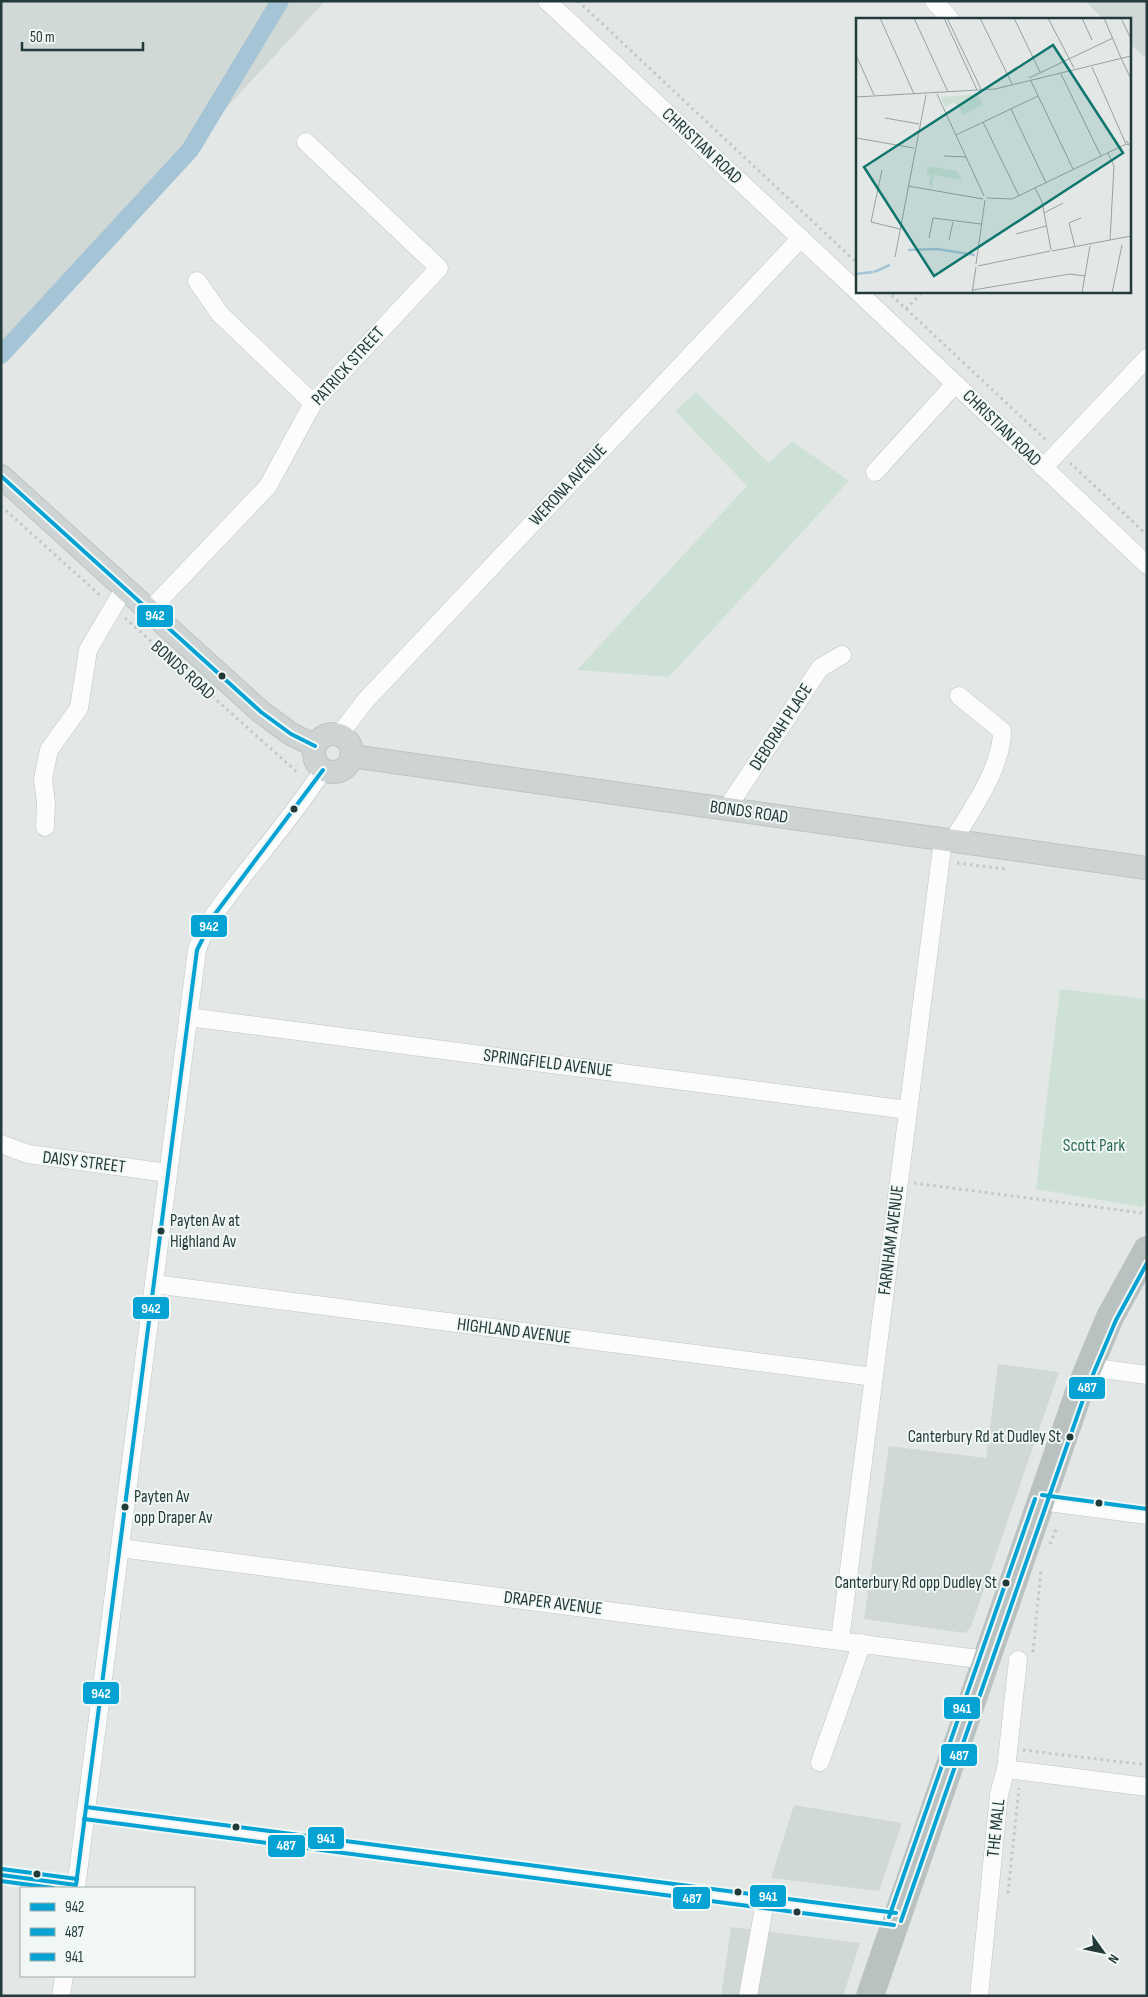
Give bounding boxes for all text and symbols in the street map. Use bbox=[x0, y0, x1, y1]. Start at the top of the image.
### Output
inset map bbox=[856, 18, 1130, 292]
scale bar bbox=[22, 20, 144, 52]
text: 50 m bbox=[30, 28, 55, 47]
street label: CHRISTIAN ROAD bbox=[658, 104, 746, 188]
street label: PATRICK STREET bbox=[307, 322, 389, 410]
street label: CHRISTIAN ROAD bbox=[958, 385, 1046, 471]
street label: WERONA AVENUE bbox=[525, 440, 611, 530]
line badge: 942 bbox=[136, 604, 174, 628]
text: 942 bbox=[145, 607, 165, 624]
street label: BONDS ROAD bbox=[147, 636, 219, 704]
unlabelled marker bbox=[217, 671, 227, 681]
street label: DEBORAH PLACE bbox=[745, 680, 817, 774]
street label: BONDS ROAD bbox=[708, 796, 790, 828]
unlabelled marker bbox=[289, 804, 299, 814]
line badge: 942 bbox=[190, 914, 228, 938]
text: 942 bbox=[199, 918, 219, 935]
street label: SPRINGFIELD AVENUE bbox=[482, 1045, 614, 1081]
park label: Scott Park bbox=[1063, 1135, 1125, 1156]
street label: DAISY STREET bbox=[41, 1147, 127, 1177]
street label: FARNHAM AVENUE bbox=[874, 1184, 908, 1296]
place label: Payten Av at Highland Av bbox=[170, 1211, 240, 1252]
marker: Payten Av at Highland Av bbox=[156, 1226, 166, 1236]
line badge: 942 bbox=[132, 1296, 170, 1320]
text: 942 bbox=[141, 1300, 161, 1317]
street label: HIGHLAND AVENUE bbox=[456, 1314, 572, 1348]
line badge: 487 bbox=[1068, 1376, 1106, 1400]
text: 487 bbox=[1077, 1379, 1097, 1396]
place label: Canterbury Rd at Dudley St bbox=[908, 1427, 1061, 1447]
marker: Canterbury Rd at Dudley St bbox=[1065, 1432, 1075, 1442]
place label: Payten Av opp Draper Av bbox=[134, 1487, 213, 1528]
unlabelled marker bbox=[1094, 1498, 1104, 1508]
marker: Payten Av opp Draper Av bbox=[120, 1502, 130, 1512]
place label: Canterbury Rd opp Dudley St bbox=[834, 1573, 997, 1593]
marker: Canterbury Rd opp Dudley St bbox=[1001, 1578, 1011, 1588]
street label: DRAPER AVENUE bbox=[503, 1587, 603, 1619]
line badge: 942 bbox=[82, 1681, 120, 1705]
text: 942 bbox=[91, 1685, 111, 1702]
line badge: 941 bbox=[943, 1696, 981, 1720]
text: 941 bbox=[953, 1700, 972, 1717]
line badge: 487 bbox=[940, 1743, 978, 1767]
text: 487 bbox=[949, 1747, 969, 1764]
street label: THE MALL bbox=[983, 1798, 1010, 1858]
unlabelled marker bbox=[231, 1822, 241, 1832]
line badge: 941 bbox=[307, 1826, 345, 1850]
text: 941 bbox=[317, 1830, 336, 1847]
line badge: 487 bbox=[267, 1834, 306, 1858]
text: 487 bbox=[276, 1837, 296, 1854]
unlabelled marker bbox=[32, 1869, 42, 1879]
line badge: 941 bbox=[749, 1884, 787, 1908]
line badge: 487 bbox=[672, 1886, 711, 1910]
legend bbox=[20, 1887, 195, 1977]
unlabelled marker bbox=[733, 1887, 743, 1897]
text: 941 bbox=[759, 1888, 778, 1905]
text: 487 bbox=[682, 1890, 702, 1907]
text: 942 bbox=[65, 1898, 84, 1917]
unlabelled marker bbox=[792, 1907, 802, 1917]
text: 487 bbox=[65, 1923, 84, 1942]
north arrow bbox=[1078, 1927, 1128, 1977]
text: 941 bbox=[65, 1948, 84, 1967]
text: N bbox=[1104, 1951, 1123, 1967]

